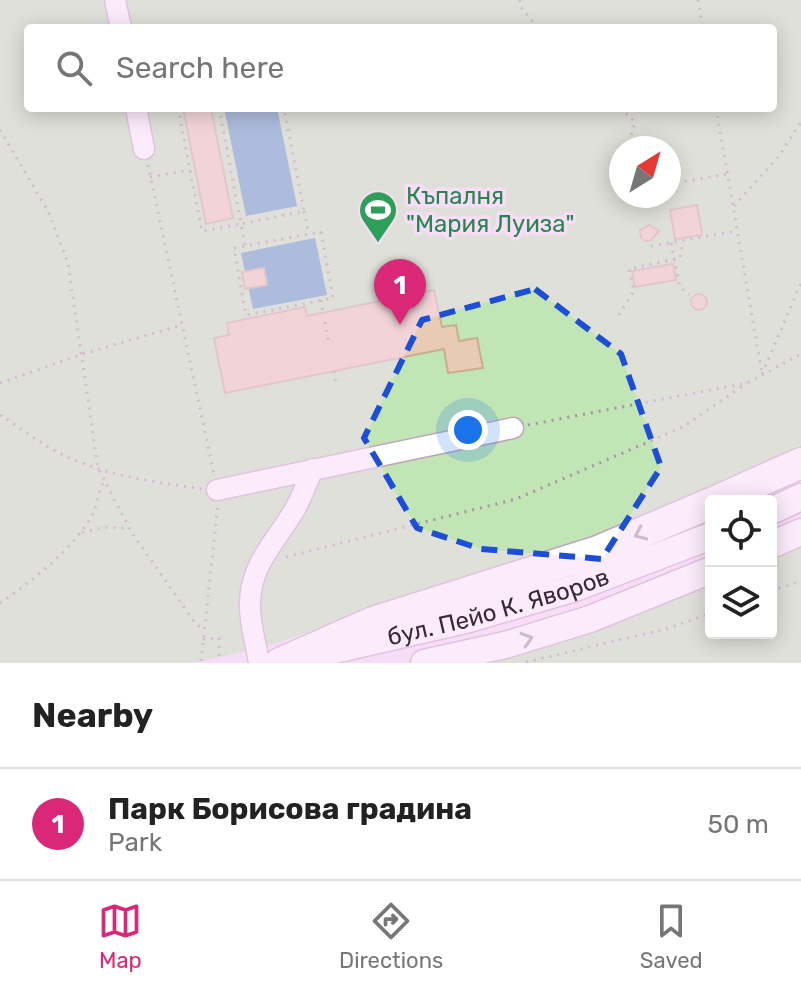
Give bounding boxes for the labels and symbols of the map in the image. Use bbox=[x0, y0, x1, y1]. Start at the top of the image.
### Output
north arrow bbox=[609, 136, 681, 208]
place label: Къпалня "Мария Луиза" bbox=[406, 182, 574, 238]
sports icon: Къпалня "Мария Луиза" bbox=[357, 189, 399, 244]
pin: 1 bbox=[374, 259, 426, 325]
your location bbox=[448, 410, 488, 450]
one-way arrow bbox=[633, 525, 648, 541]
street label: бул. Пейо К. Яворов bbox=[385, 562, 613, 651]
one-way arrow bbox=[519, 632, 533, 648]

